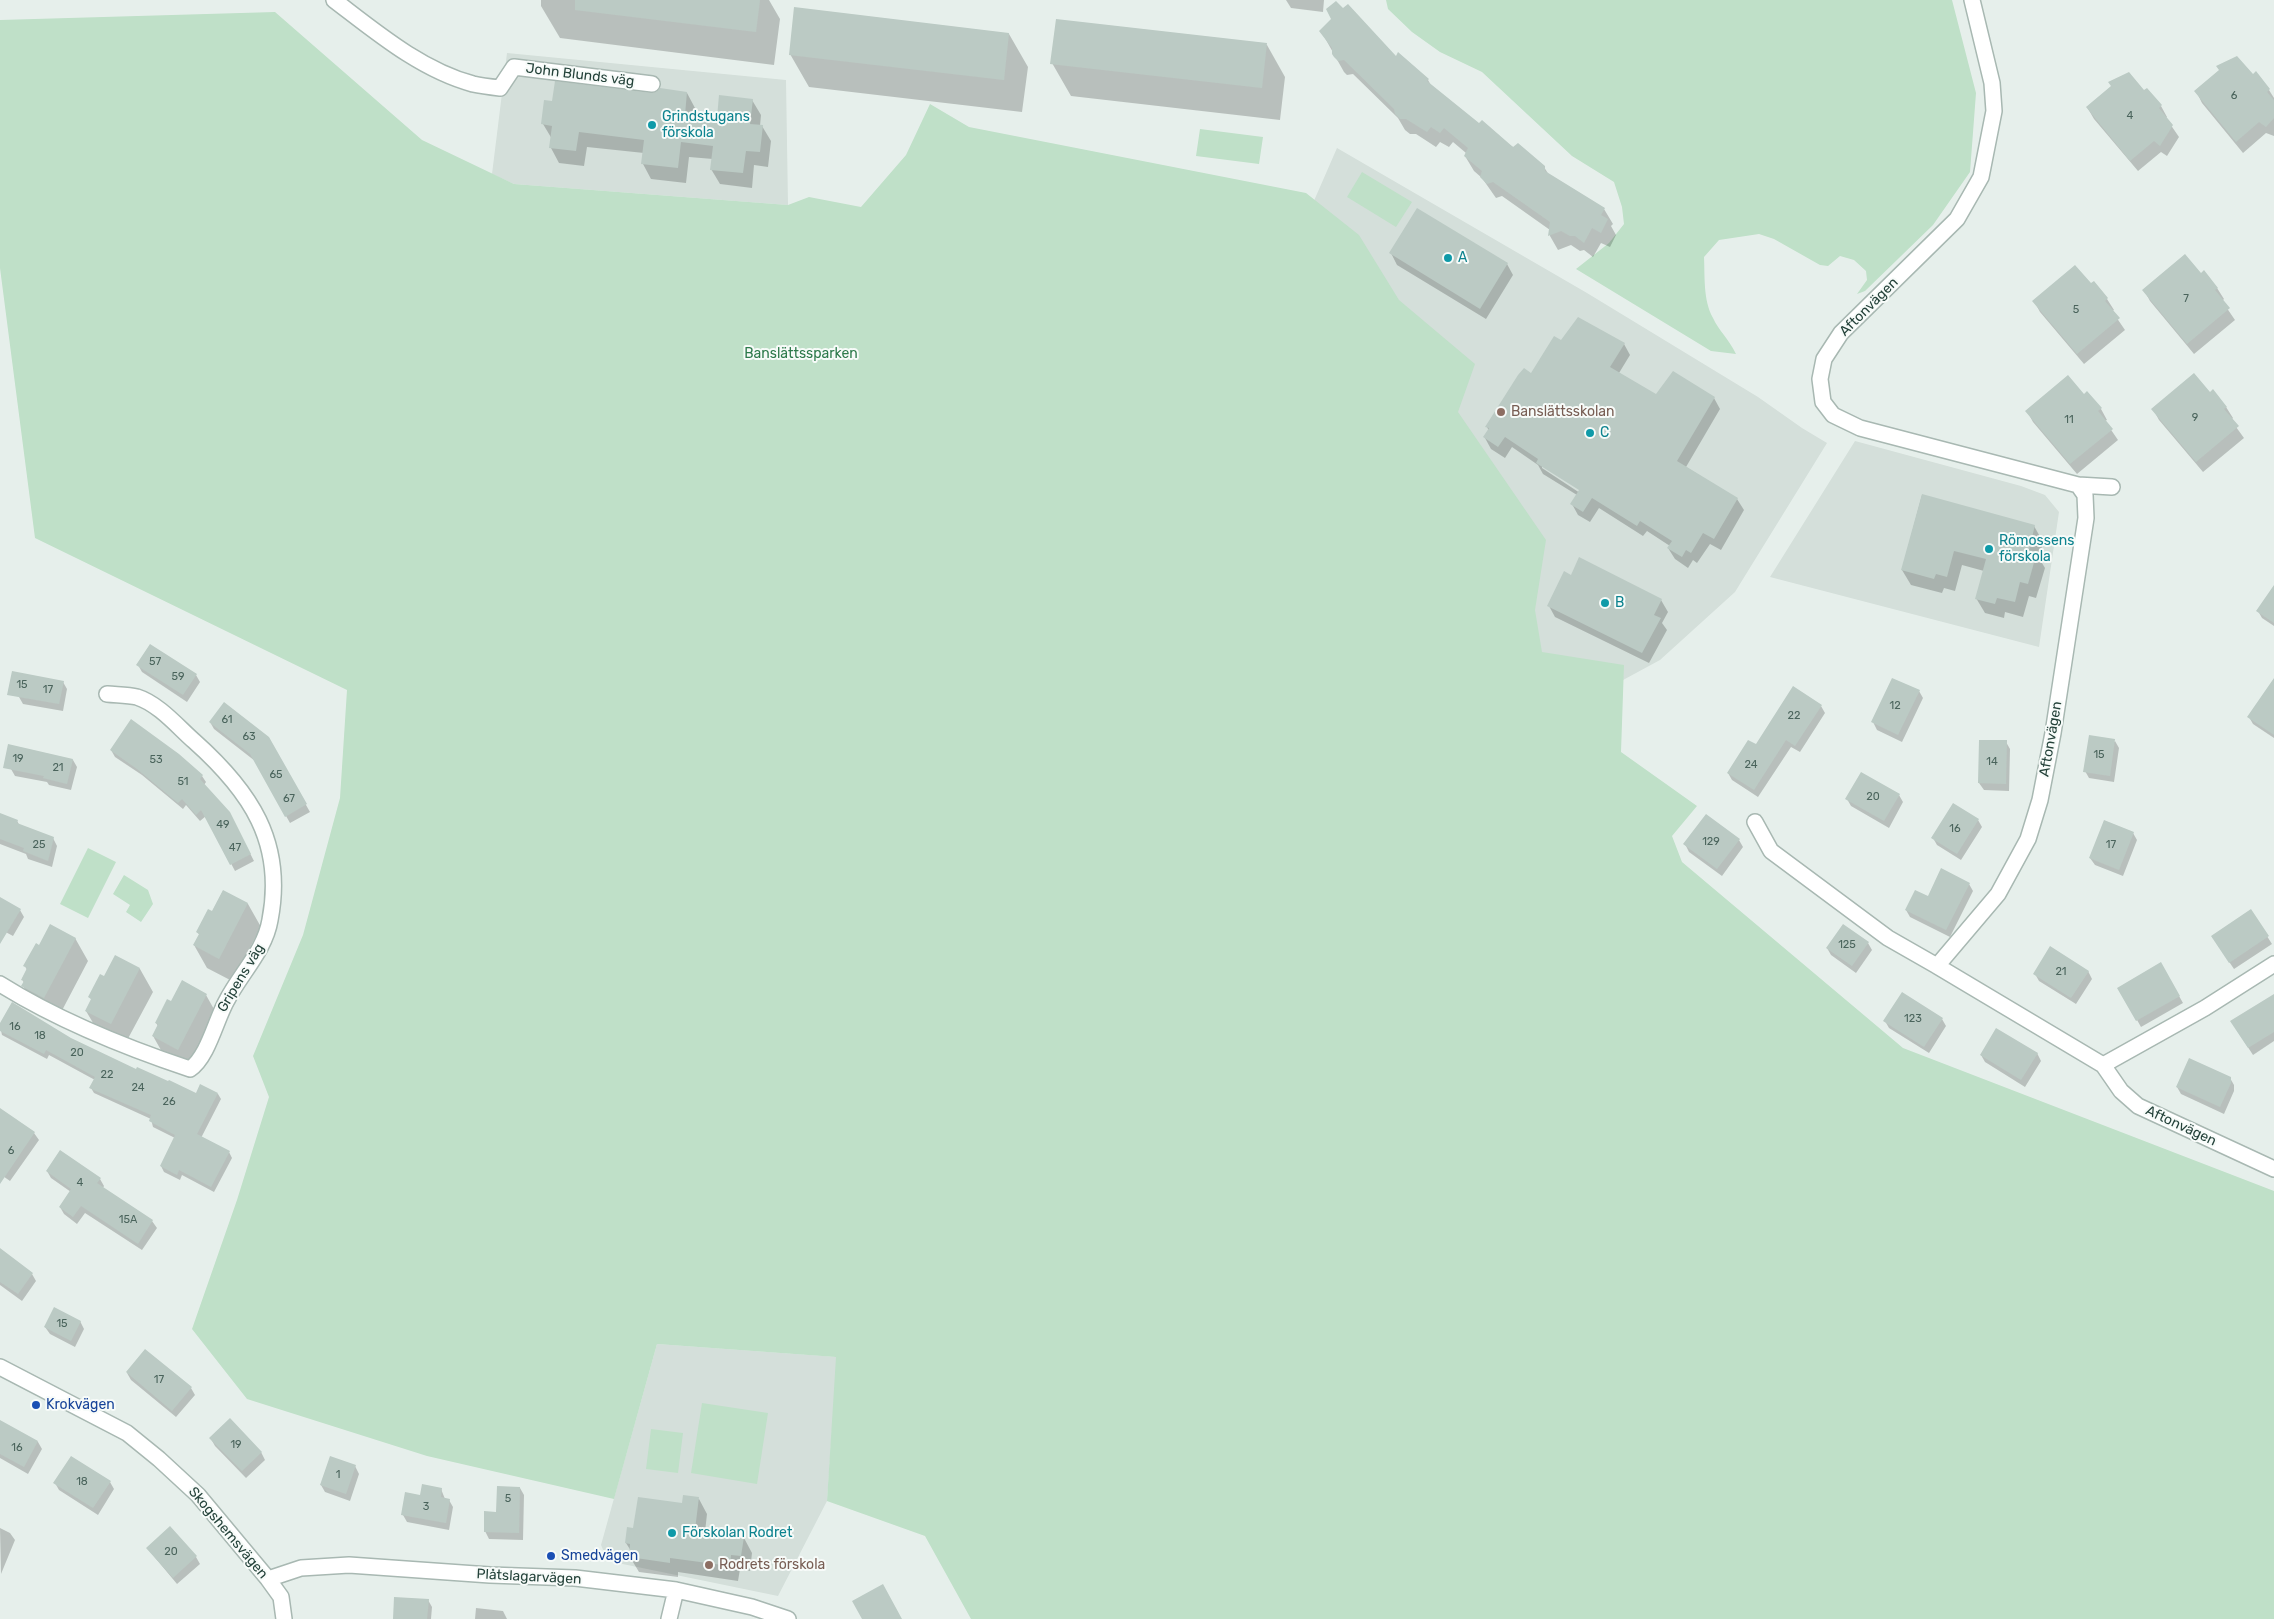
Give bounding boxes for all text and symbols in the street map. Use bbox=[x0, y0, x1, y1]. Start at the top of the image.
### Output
street label: John Blunds väg bbox=[525, 60, 635, 90]
house number: 6 bbox=[2231, 89, 2237, 103]
place label: Grindstugans förskola bbox=[662, 109, 750, 142]
house number: 4 bbox=[2127, 109, 2133, 123]
marker: Grindstugans förskola bbox=[646, 119, 658, 131]
place label: A bbox=[1458, 250, 1467, 266]
marker: A bbox=[1442, 252, 1454, 264]
street label: Aftonvägen bbox=[1836, 274, 1902, 340]
house number: 7 bbox=[2183, 292, 2189, 306]
house number: 5 bbox=[2073, 303, 2079, 317]
park label: Banslättssparken bbox=[744, 346, 858, 362]
place label: Banslättsskolan bbox=[1511, 404, 1615, 420]
marker: Banslättsskolan bbox=[1495, 406, 1507, 418]
house number: 9 bbox=[2192, 411, 2198, 425]
house number: 11 bbox=[2064, 413, 2074, 427]
place label: C bbox=[1600, 425, 1609, 441]
marker: C bbox=[1584, 427, 1596, 439]
place label: Römossens förskola bbox=[1999, 533, 2074, 566]
marker: Römossens förskola bbox=[1983, 543, 1995, 555]
place label: B bbox=[1615, 595, 1624, 611]
marker: B bbox=[1599, 597, 1611, 609]
house number: 57 bbox=[149, 655, 161, 669]
house number: 59 bbox=[171, 670, 185, 684]
house number: 15 bbox=[16, 678, 28, 692]
house number: 17 bbox=[43, 683, 53, 697]
house number: 12 bbox=[1889, 699, 1901, 713]
street label: Aftonvägen bbox=[2036, 700, 2066, 778]
house number: 22 bbox=[1788, 709, 1800, 723]
house number: 61 bbox=[221, 713, 233, 727]
house number: 63 bbox=[242, 730, 256, 744]
house number: 15 bbox=[2093, 748, 2105, 762]
house number: 19 bbox=[12, 752, 24, 766]
house number: 53 bbox=[149, 753, 163, 767]
house number: 14 bbox=[1986, 755, 1998, 769]
house number: 24 bbox=[1744, 758, 1758, 772]
house number: 21 bbox=[52, 761, 64, 775]
house number: 65 bbox=[269, 768, 283, 782]
house number: 51 bbox=[177, 775, 189, 789]
house number: 20 bbox=[1866, 790, 1880, 804]
house number: 67 bbox=[283, 792, 295, 806]
house number: 49 bbox=[216, 818, 230, 832]
house number: 16 bbox=[1949, 822, 1961, 836]
house number: 129 bbox=[1702, 835, 1720, 849]
house number: 25 bbox=[33, 838, 45, 852]
house number: 17 bbox=[2106, 838, 2116, 852]
house number: 47 bbox=[229, 841, 241, 855]
house number: 125 bbox=[1838, 938, 1856, 952]
street label: Gripens väg bbox=[214, 941, 268, 1015]
house number: 21 bbox=[2055, 965, 2067, 979]
house number: 123 bbox=[1904, 1012, 1922, 1026]
house number: 16 bbox=[9, 1020, 21, 1034]
house number: 18 bbox=[34, 1029, 46, 1043]
house number: 20 bbox=[70, 1046, 84, 1060]
house number: 22 bbox=[101, 1068, 113, 1082]
house number: 24 bbox=[131, 1081, 145, 1095]
house number: 26 bbox=[162, 1095, 176, 1109]
street label: Aftonvägen bbox=[2143, 1102, 2219, 1150]
house number: 6 bbox=[8, 1144, 14, 1158]
house number: 4 bbox=[77, 1176, 83, 1190]
house number: 15A bbox=[119, 1213, 137, 1227]
house number: 15 bbox=[56, 1317, 68, 1331]
house number: 17 bbox=[154, 1373, 164, 1387]
place label: Krokvägen bbox=[46, 1397, 115, 1413]
marker: Krokvägen bbox=[30, 1399, 42, 1411]
house number: 19 bbox=[230, 1438, 242, 1452]
house number: 16 bbox=[11, 1441, 23, 1455]
house number: 1 bbox=[336, 1468, 340, 1482]
house number: 18 bbox=[76, 1475, 88, 1489]
street label: Skogshemsvägen bbox=[185, 1484, 271, 1582]
house number: 5 bbox=[505, 1492, 511, 1506]
house number: 3 bbox=[423, 1500, 429, 1514]
place label: Förskolan Rodret bbox=[682, 1525, 792, 1541]
marker: Förskolan Rodret bbox=[666, 1527, 678, 1539]
house number: 20 bbox=[164, 1545, 178, 1559]
place label: Smedvägen bbox=[561, 1548, 638, 1564]
marker: Smedvägen bbox=[545, 1550, 557, 1562]
place label: Rodrets förskola bbox=[719, 1557, 825, 1573]
marker: Rodrets förskola bbox=[703, 1559, 715, 1571]
street label: Plåtslagarvägen bbox=[476, 1566, 582, 1588]

